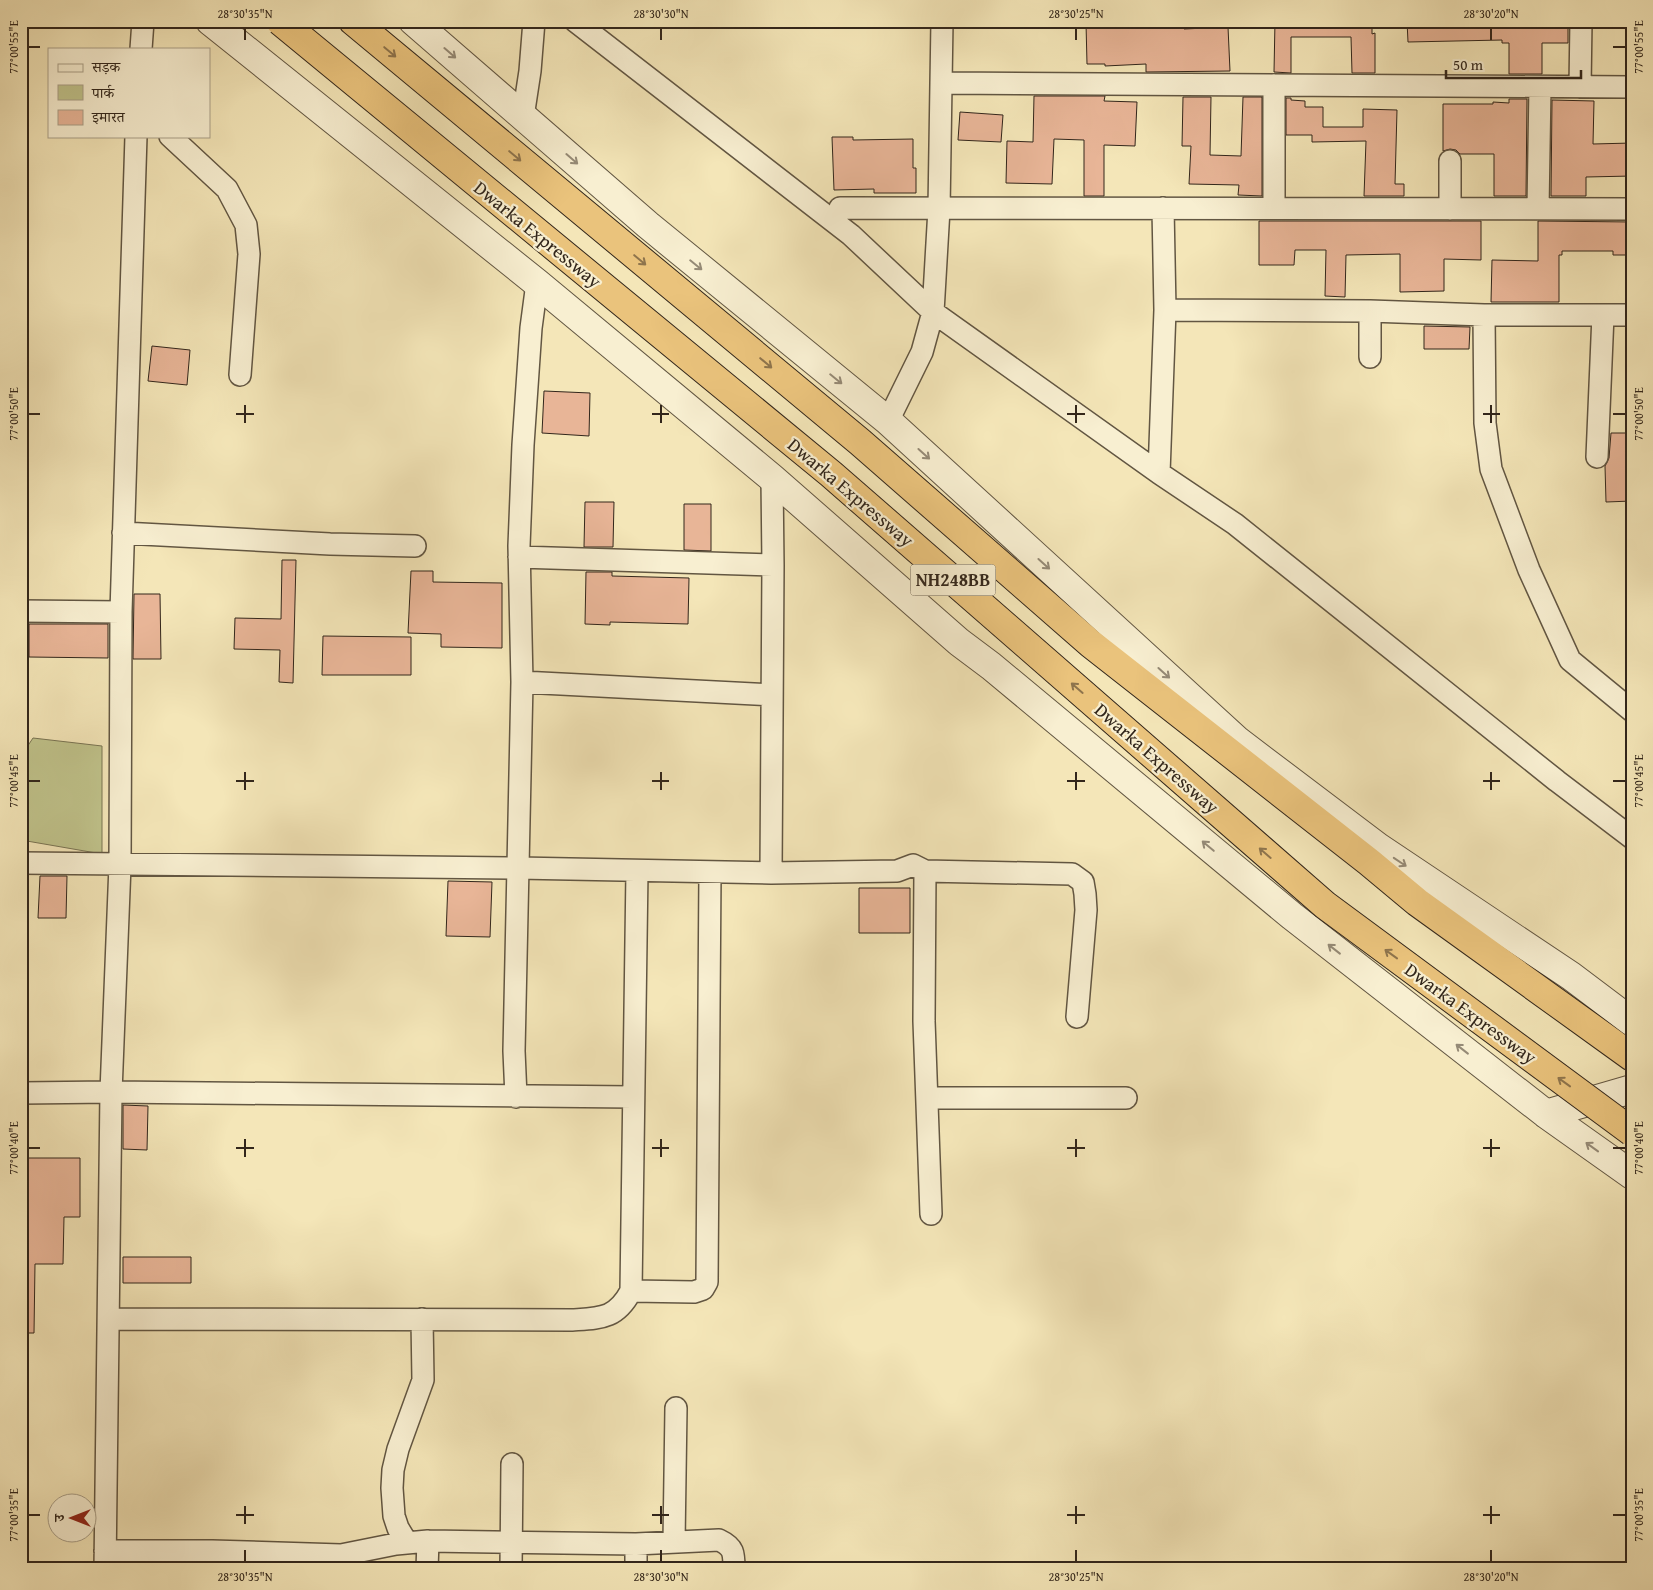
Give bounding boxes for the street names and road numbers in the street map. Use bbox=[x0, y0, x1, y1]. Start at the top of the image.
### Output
street label: Dwarka Expressway bbox=[468, 174, 608, 295]
street label: Dwarka Expressway bbox=[782, 431, 921, 554]
road number: NH248BB bbox=[910, 564, 996, 596]
street label: Dwarka Expressway bbox=[1089, 696, 1226, 820]
street label: Dwarka Expressway bbox=[1399, 956, 1543, 1071]

